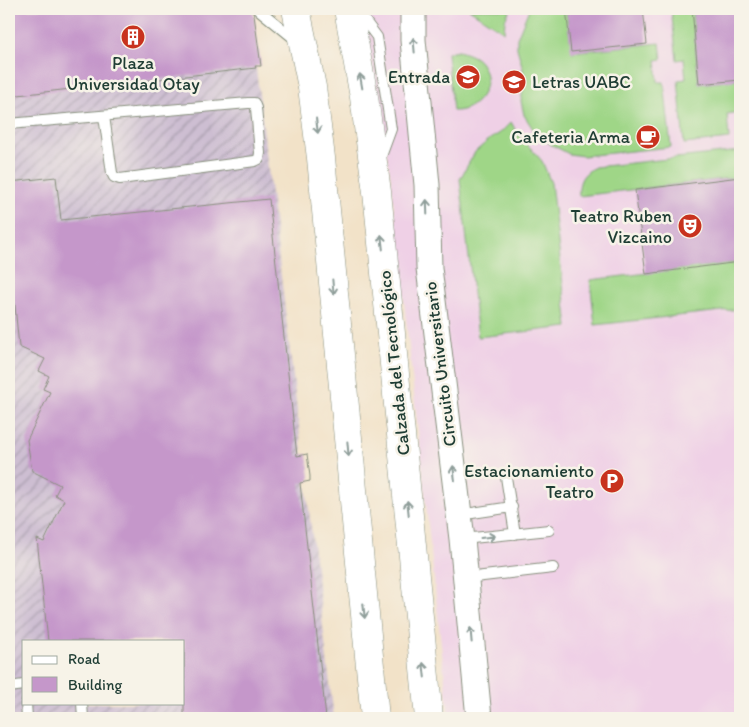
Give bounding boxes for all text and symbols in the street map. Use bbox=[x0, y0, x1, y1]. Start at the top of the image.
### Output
building icon: Plaza Universidad Otay bbox=[120, 24, 146, 50]
one-way arrow bbox=[409, 38, 419, 54]
place label: Plaza Universidad Otay bbox=[66, 52, 200, 95]
school or university icon: Entrada bbox=[455, 64, 481, 90]
place label: Entrada bbox=[388, 66, 450, 88]
school or university icon: Letras UABC bbox=[501, 69, 527, 95]
place label: Letras UABC bbox=[532, 71, 631, 93]
one-way arrow bbox=[355, 73, 365, 89]
one-way arrow bbox=[312, 117, 322, 133]
cafe icon: Cafeteria Arma bbox=[635, 124, 661, 150]
place label: Cafeteria Arma bbox=[511, 126, 631, 148]
one-way arrow bbox=[422, 200, 432, 216]
place label: Teatro Ruben Vizcaino bbox=[571, 205, 672, 248]
theatre icon: Teatro Ruben Vizcaino bbox=[677, 213, 703, 239]
one-way arrow bbox=[377, 234, 387, 250]
street label: Calzada del Tecnológico bbox=[373, 269, 415, 457]
one-way arrow bbox=[328, 279, 338, 295]
street label: Circuito Universitario bbox=[419, 280, 461, 448]
one-way arrow bbox=[344, 441, 353, 457]
place label: Estacionamiento Teatro bbox=[464, 460, 594, 503]
one-way arrow bbox=[449, 466, 459, 482]
parking icon: Estacionamiento Teatro bbox=[599, 468, 625, 494]
one-way arrow bbox=[403, 500, 413, 516]
one-way arrow bbox=[480, 532, 496, 542]
one-way arrow bbox=[359, 602, 369, 618]
one-way arrow bbox=[466, 627, 476, 643]
legend bbox=[22, 640, 185, 704]
text: Road bbox=[68, 650, 101, 668]
one-way arrow bbox=[419, 662, 429, 678]
text: Building bbox=[68, 676, 122, 694]

